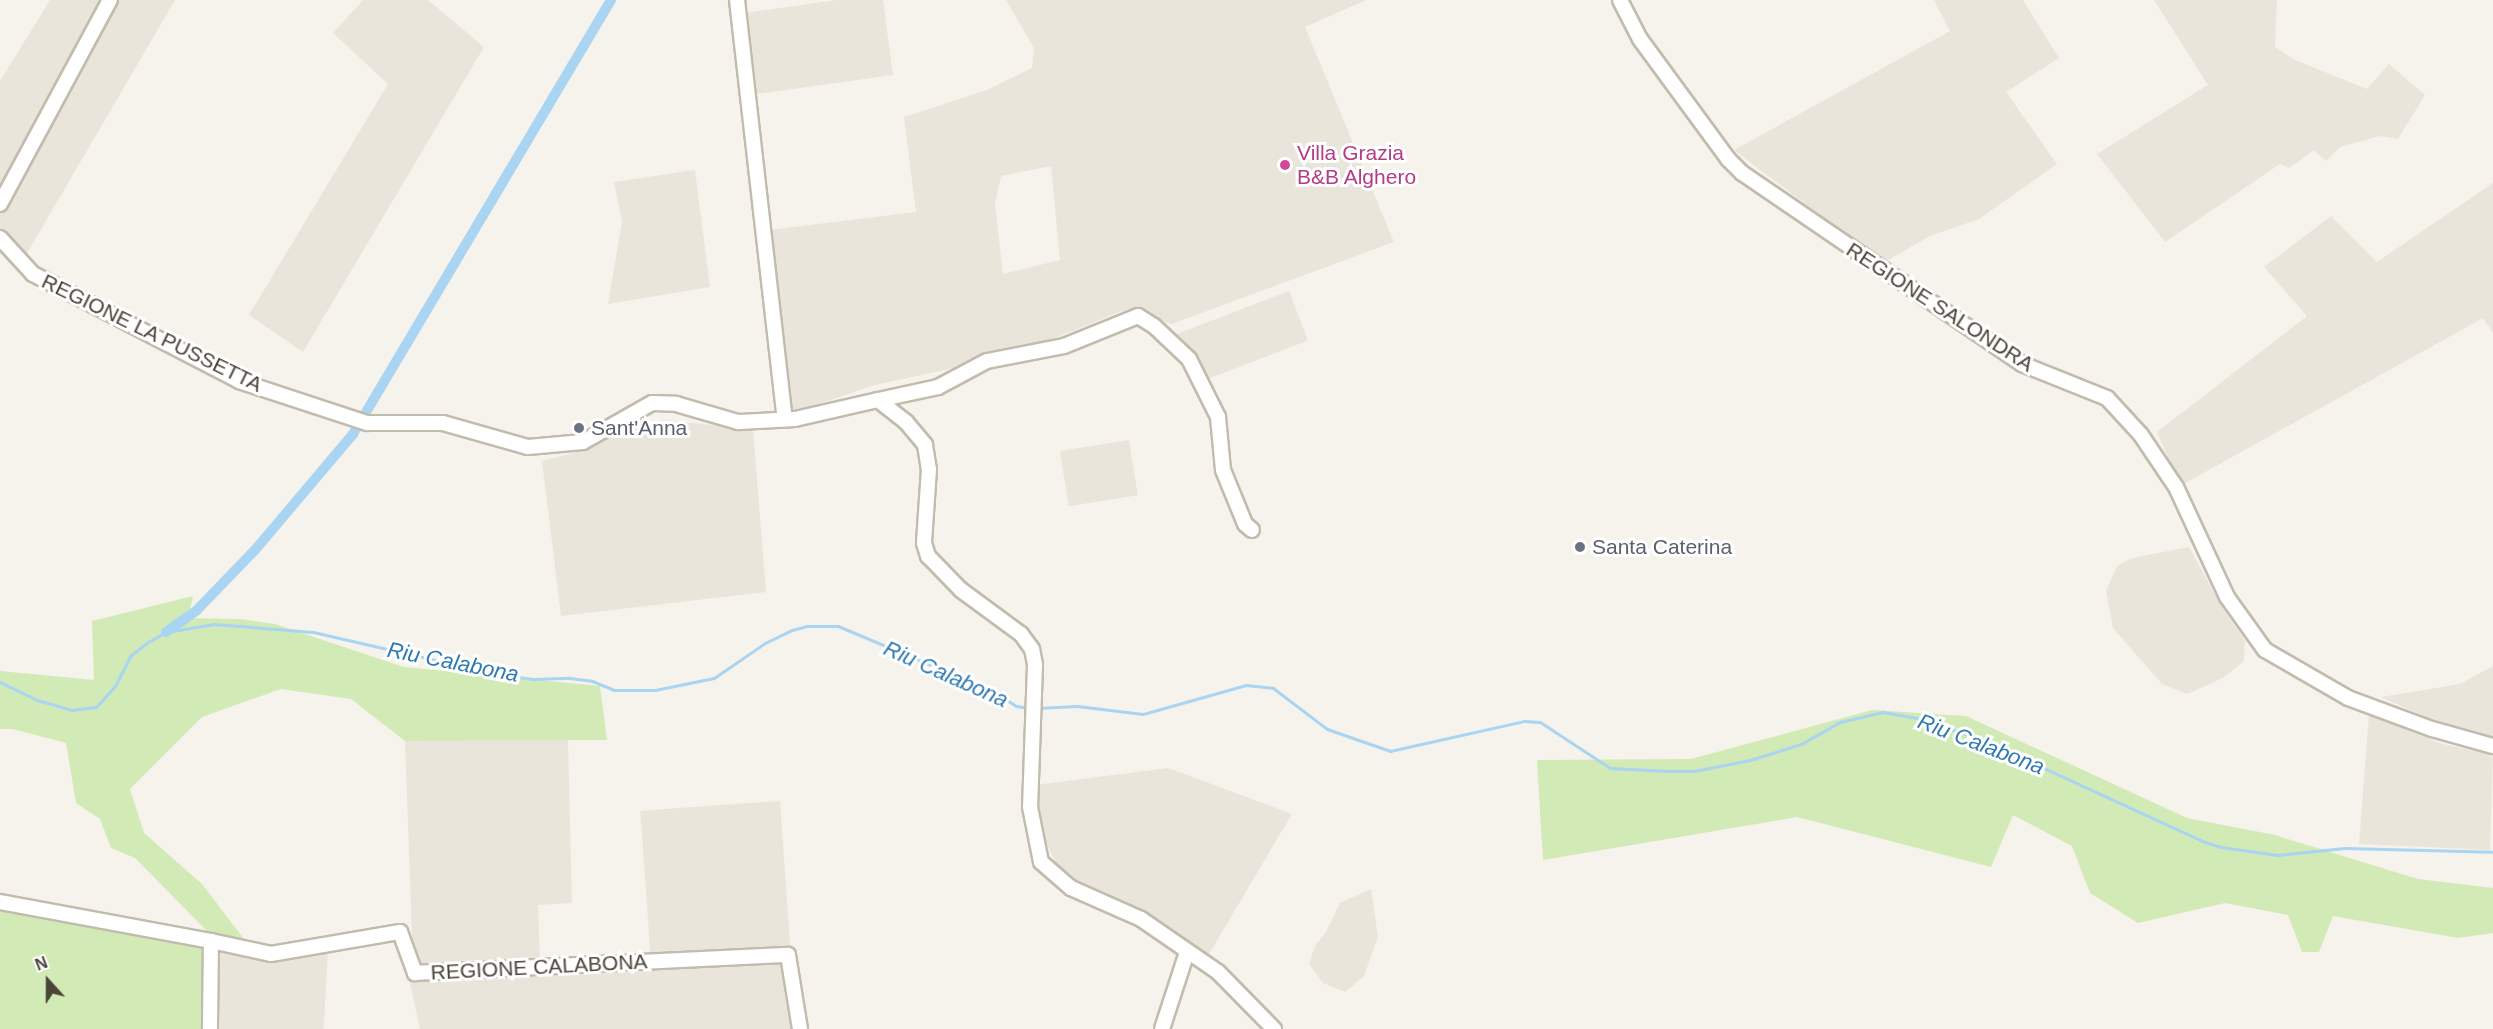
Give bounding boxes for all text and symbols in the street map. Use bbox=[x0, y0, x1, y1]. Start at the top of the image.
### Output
place label: Villa Grazia B&B Alghero bbox=[1297, 140, 1417, 190]
marker: Villa Grazia B&B Alghero bbox=[1278, 158, 1292, 172]
street label: REGIONE SALONDRA bbox=[1842, 237, 2038, 377]
street label: REGIONE LA PUSSETTA bbox=[37, 268, 267, 398]
place label: Sant'Anna bbox=[591, 415, 687, 441]
marker: Sant'Anna bbox=[572, 421, 586, 435]
place label: Santa Caterina bbox=[1592, 534, 1732, 560]
marker: Santa Caterina bbox=[1573, 540, 1587, 554]
water label: Riu Calabona bbox=[880, 635, 1012, 713]
water label: Riu Calabona bbox=[385, 636, 521, 688]
water label: Riu Calabona bbox=[1914, 708, 2048, 780]
street label: REGIONE CALABONA bbox=[430, 949, 648, 985]
north arrow bbox=[18, 951, 78, 1011]
text: N bbox=[33, 954, 50, 974]

